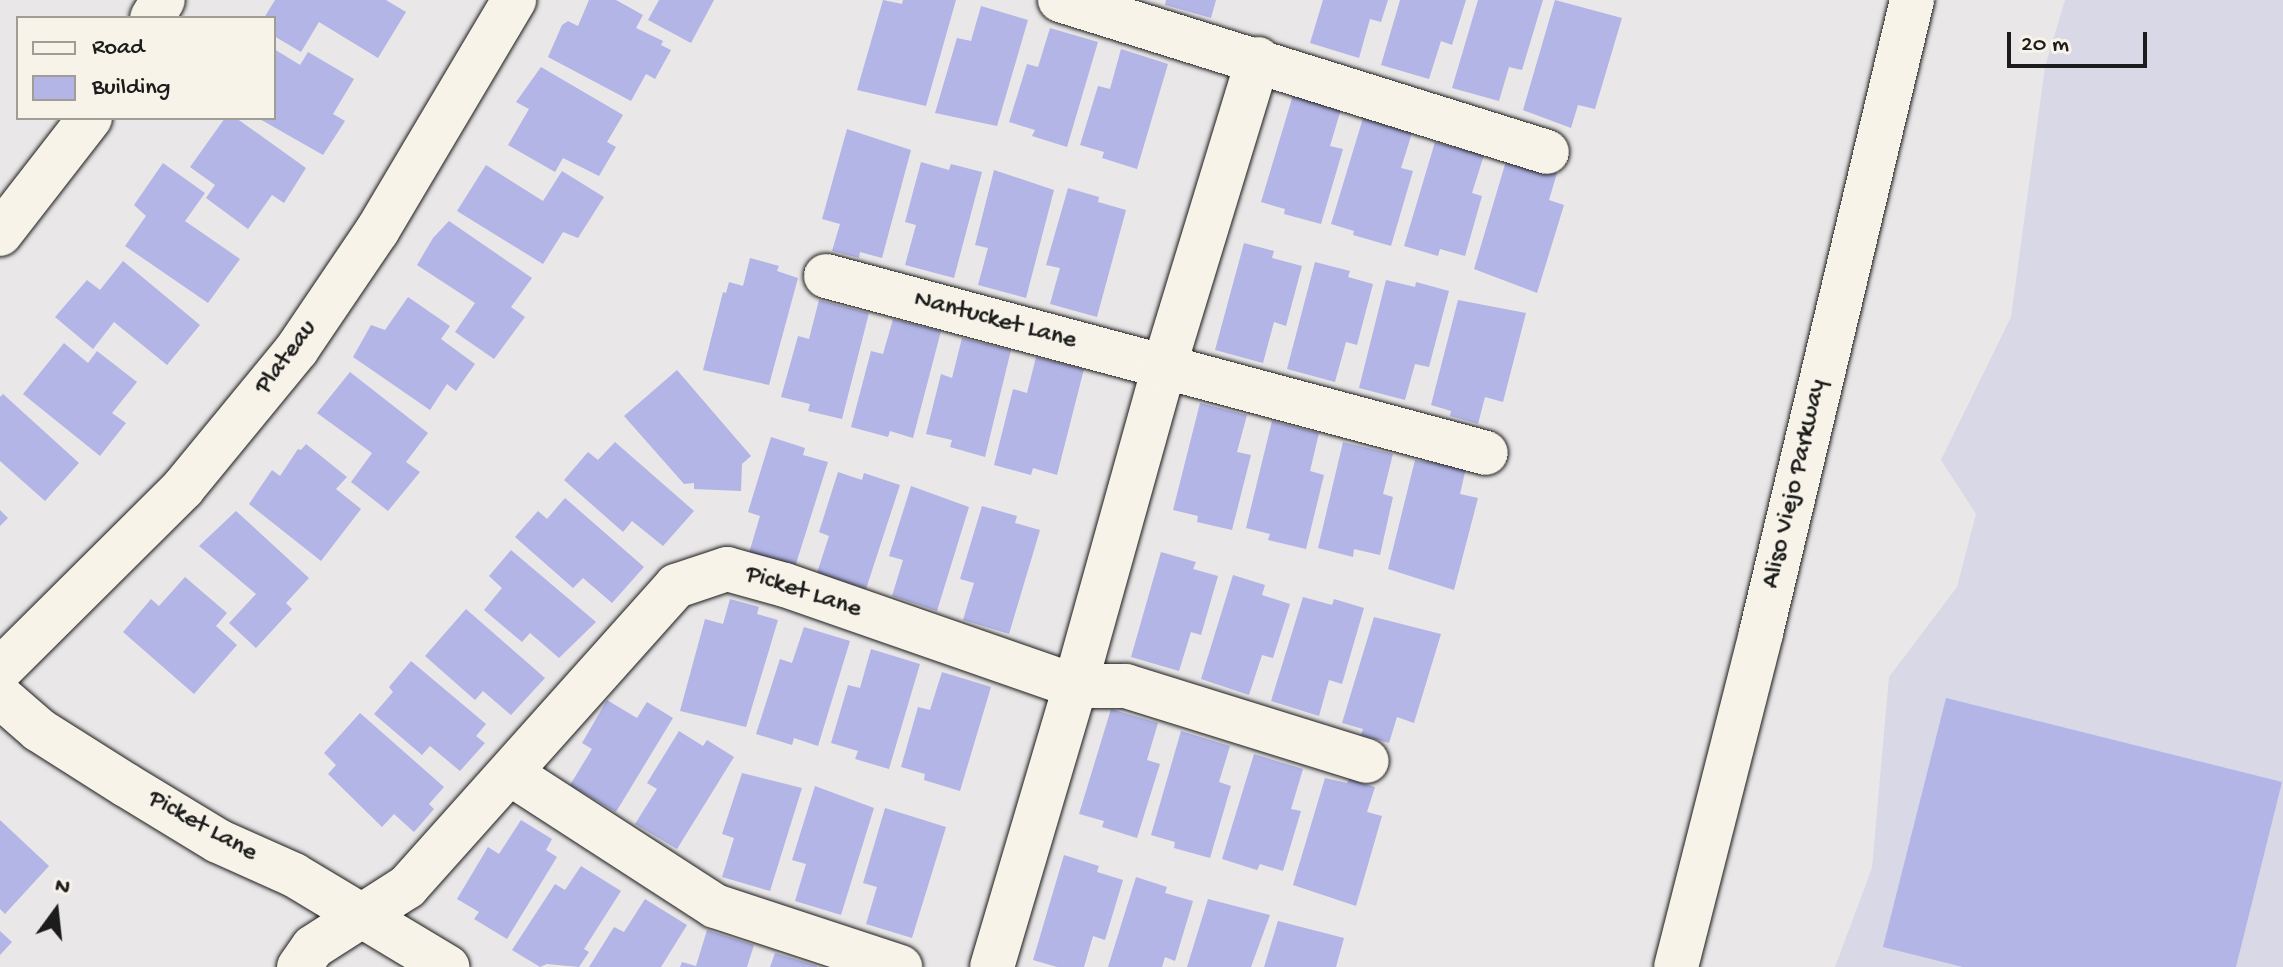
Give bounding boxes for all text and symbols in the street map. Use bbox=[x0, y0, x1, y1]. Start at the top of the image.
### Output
legend bbox=[16, 16, 276, 120]
scale bar bbox=[2011, 16, 2151, 66]
text: 20 m bbox=[2021, 31, 2069, 60]
text: Road bbox=[92, 34, 144, 63]
text: Building bbox=[92, 74, 170, 103]
street label: Nantucket Lane bbox=[910, 284, 1080, 358]
street label: Plateau bbox=[249, 315, 325, 401]
street label: Aliso Viejo Parkway bbox=[1757, 376, 1835, 592]
street label: Picket Lane bbox=[741, 560, 865, 626]
street label: Picket Lane bbox=[142, 784, 262, 870]
north arrow bbox=[16, 871, 96, 951]
text: N bbox=[52, 873, 73, 902]

